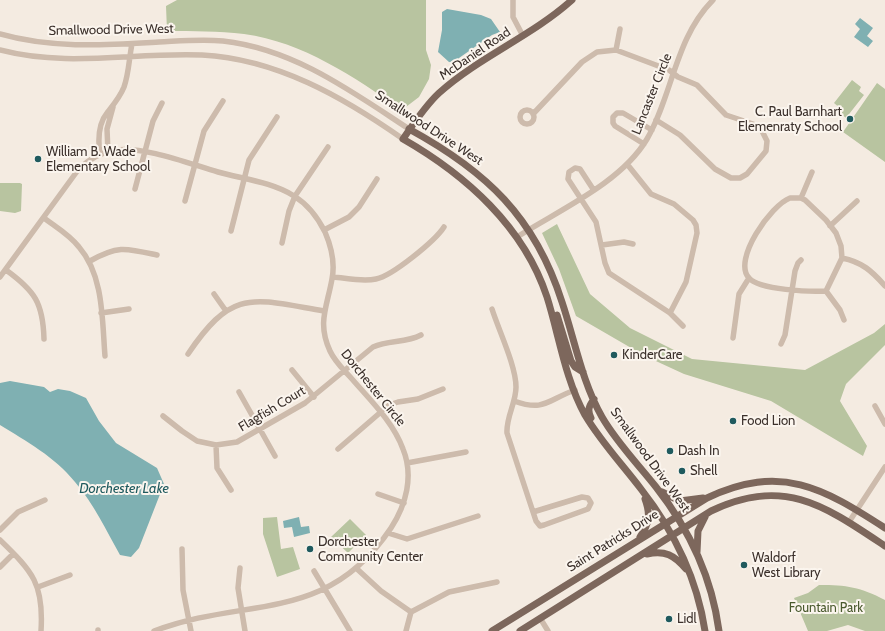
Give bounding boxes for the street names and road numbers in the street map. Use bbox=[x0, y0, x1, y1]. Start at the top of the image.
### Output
street label: Smallwood Drive West bbox=[48, 21, 174, 39]
street label: McDaniel Road bbox=[436, 24, 514, 84]
street label: Lancaster Circle bbox=[629, 51, 675, 137]
street label: Smallwood Drive West bbox=[372, 87, 486, 169]
street label: Dorchester Circle bbox=[337, 347, 409, 429]
street label: Flagfish Court bbox=[236, 383, 308, 435]
street label: Smallwood Drive West bbox=[607, 405, 693, 515]
street label: Saint Patricks Drive bbox=[564, 507, 662, 575]

